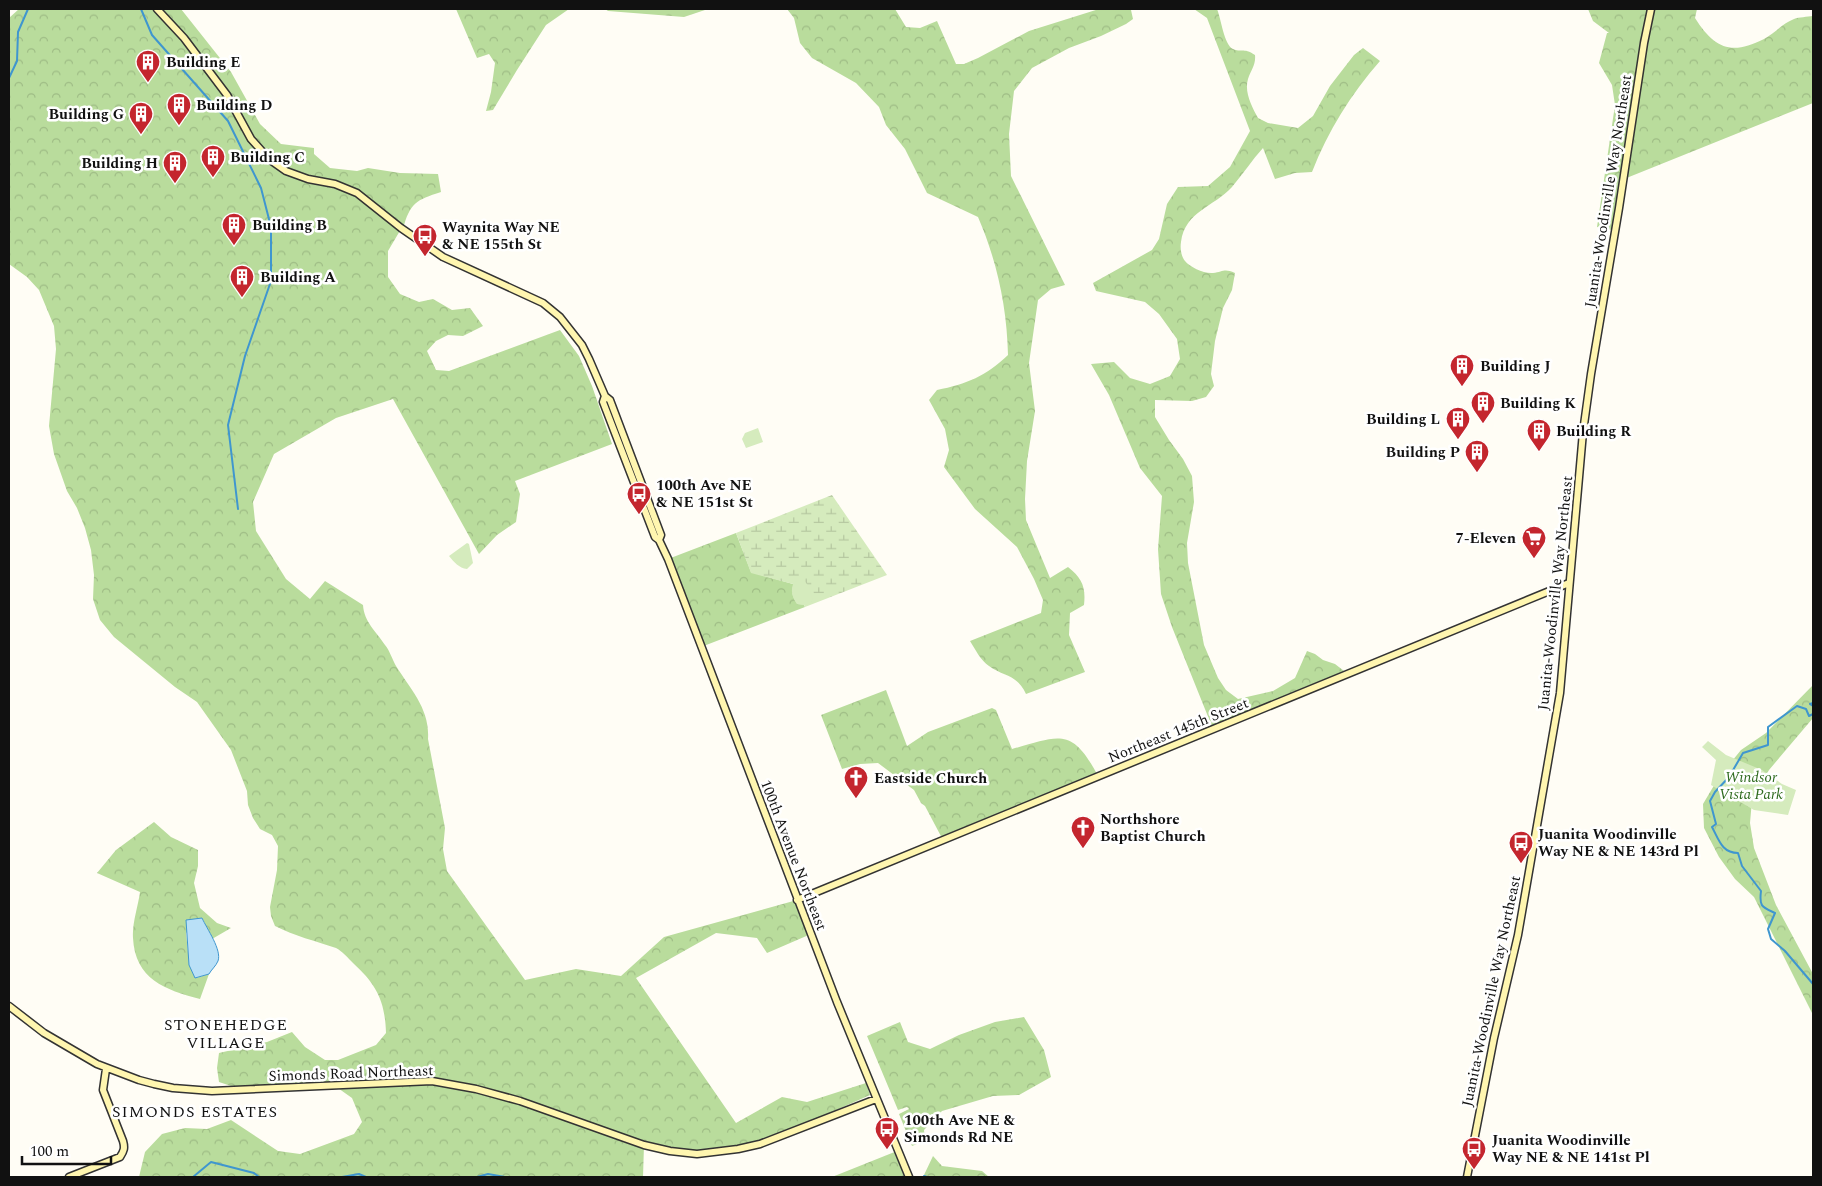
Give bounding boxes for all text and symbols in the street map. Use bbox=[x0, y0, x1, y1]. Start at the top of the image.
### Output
building icon: Building E bbox=[135, 49, 161, 83]
place label: Building E bbox=[166, 51, 240, 74]
street label: Juanita-Woodinville Way Northeast bbox=[1579, 73, 1638, 309]
building icon: Building D bbox=[166, 92, 192, 126]
place label: Building D bbox=[196, 94, 272, 117]
building icon: Building G bbox=[128, 101, 154, 135]
place label: Building G bbox=[48, 103, 124, 126]
building icon: Building C bbox=[200, 144, 226, 178]
place label: Building C bbox=[230, 146, 305, 169]
building icon: Building H bbox=[162, 150, 188, 184]
place label: Building H bbox=[81, 152, 158, 175]
building icon: Building B bbox=[221, 212, 247, 246]
place label: Building B bbox=[252, 214, 327, 237]
place label: Waynita Way NE & NE 155th St bbox=[442, 216, 560, 256]
bus stop icon: Waynita Way NE & NE 155th St bbox=[412, 223, 438, 257]
building icon: Building A bbox=[229, 264, 255, 298]
place label: Building A bbox=[260, 266, 336, 289]
building icon: Building J bbox=[1449, 353, 1475, 387]
place label: Building J bbox=[1480, 355, 1551, 378]
building icon: Building K bbox=[1470, 390, 1496, 424]
place label: Building K bbox=[1500, 392, 1576, 415]
building icon: Building L bbox=[1445, 406, 1471, 440]
place label: Building L bbox=[1366, 408, 1440, 431]
building icon: Building R bbox=[1526, 418, 1552, 452]
place label: Building R bbox=[1556, 420, 1632, 443]
building icon: Building P bbox=[1464, 439, 1490, 473]
place label: Building P bbox=[1386, 441, 1460, 464]
place label: 100th Ave NE & NE 151st St bbox=[656, 474, 753, 514]
street label: Juanita-Woodinville Way Northeast bbox=[1532, 475, 1579, 711]
bus stop icon: 100th Ave NE & NE 151st St bbox=[626, 481, 652, 515]
supermarket icon: 7-Eleven bbox=[1521, 525, 1547, 559]
place label: 7-Eleven bbox=[1456, 527, 1516, 550]
street label: Northeast 145th Street bbox=[1104, 692, 1252, 769]
church icon: Eastside Church bbox=[843, 765, 869, 799]
park label: Windsor Vista Park bbox=[1719, 766, 1783, 806]
place label: Eastside Church bbox=[874, 767, 987, 790]
street label: 100th Avenue Northeast bbox=[754, 776, 833, 934]
place label: Northshore Baptist Church bbox=[1100, 808, 1206, 848]
church icon: Northshore Baptist Church bbox=[1070, 815, 1096, 849]
place label: Juanita Woodinville Way NE & NE 143rd Pl bbox=[1538, 823, 1699, 863]
bus stop icon: Juanita Woodinville Way NE & NE 143rd Pl bbox=[1508, 830, 1534, 864]
street label: Juanita-Woodinville Way Northeast bbox=[1456, 873, 1527, 1109]
district label: STONEHEDGE VILLAGE bbox=[164, 1013, 288, 1055]
street label: Simonds Road Northeast bbox=[268, 1059, 434, 1088]
district label: SIMONDS ESTATES bbox=[112, 1100, 278, 1124]
place label: 100th Ave NE & Simonds Rd NE bbox=[904, 1109, 1016, 1149]
bus stop icon: 100th Ave NE & Simonds Rd NE bbox=[874, 1116, 900, 1150]
place label: Juanita Woodinville Way NE & NE 141st Pl bbox=[1492, 1129, 1650, 1169]
scale bar bbox=[22, 1134, 111, 1166]
bus stop icon: Juanita Woodinville Way NE & NE 141st Pl bbox=[1461, 1136, 1487, 1170]
text: 100 m bbox=[30, 1140, 69, 1163]

